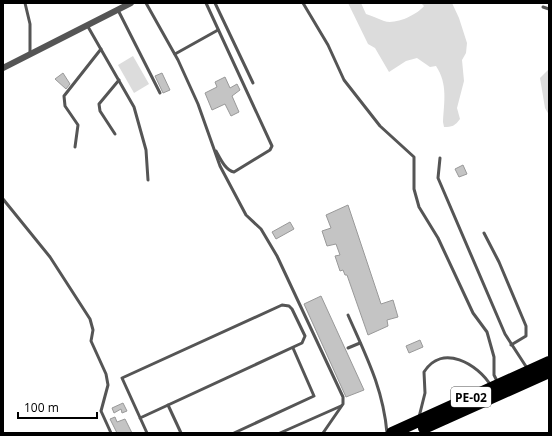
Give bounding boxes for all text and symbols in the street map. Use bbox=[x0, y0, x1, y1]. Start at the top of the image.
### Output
road number: PE-02 bbox=[451, 387, 491, 407]
scale bar bbox=[18, 394, 97, 420]
text: 100 m bbox=[24, 399, 59, 416]

